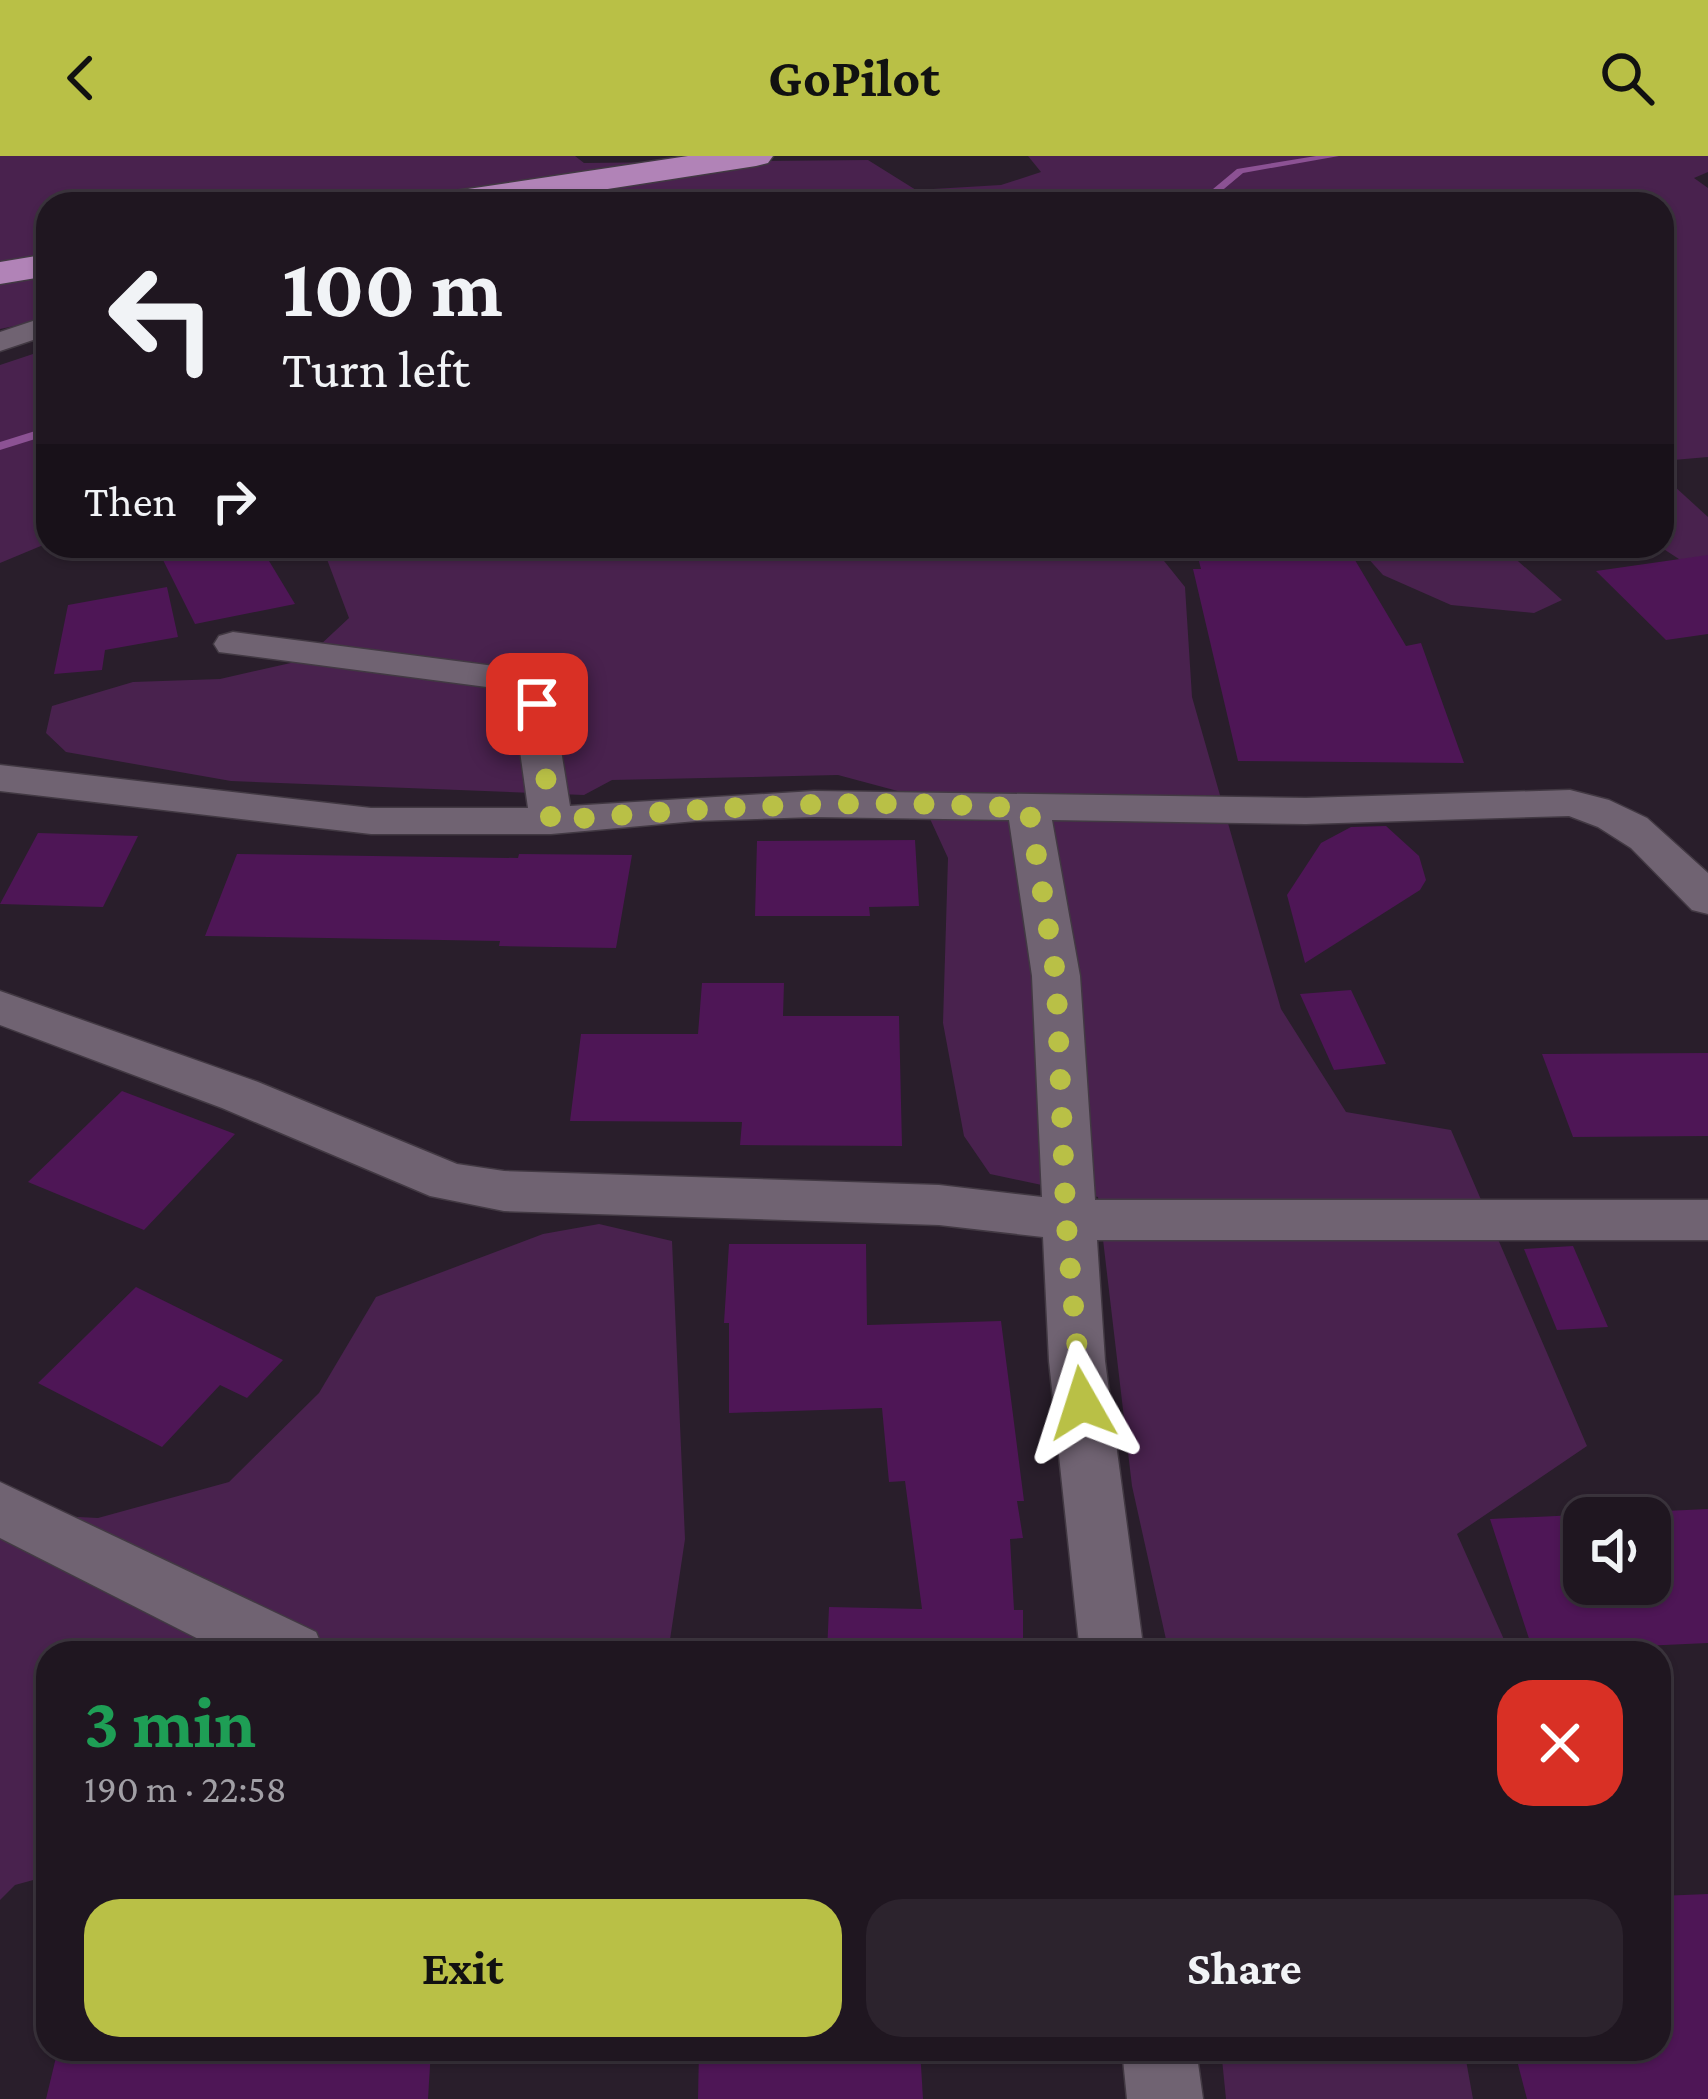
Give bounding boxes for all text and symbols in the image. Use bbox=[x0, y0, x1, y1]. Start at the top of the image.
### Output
icon: back bbox=[48, 45, 114, 111]
icon: search bbox=[1594, 45, 1660, 111]
text: GoPilot bbox=[768, 48, 940, 108]
icon: left bbox=[84, 240, 240, 396]
text: 100 m bbox=[282, 241, 503, 334]
text: Turn left bbox=[282, 339, 470, 399]
icon: right bbox=[201, 468, 267, 534]
text: Then bbox=[84, 476, 177, 526]
pin bbox=[486, 653, 588, 755]
icon: arrive bbox=[504, 671, 570, 737]
position arrow bbox=[1019, 1340, 1145, 1466]
map controls bbox=[1563, 1497, 1671, 1605]
button: sound bbox=[1563, 1497, 1671, 1605]
button: close bbox=[1497, 1680, 1623, 1806]
text: 3 min bbox=[84, 1682, 256, 1762]
text: 190 m · 22:58 bbox=[84, 1767, 287, 1810]
button: Exit bbox=[84, 1899, 842, 2037]
button: Share bbox=[866, 1899, 1623, 2037]

